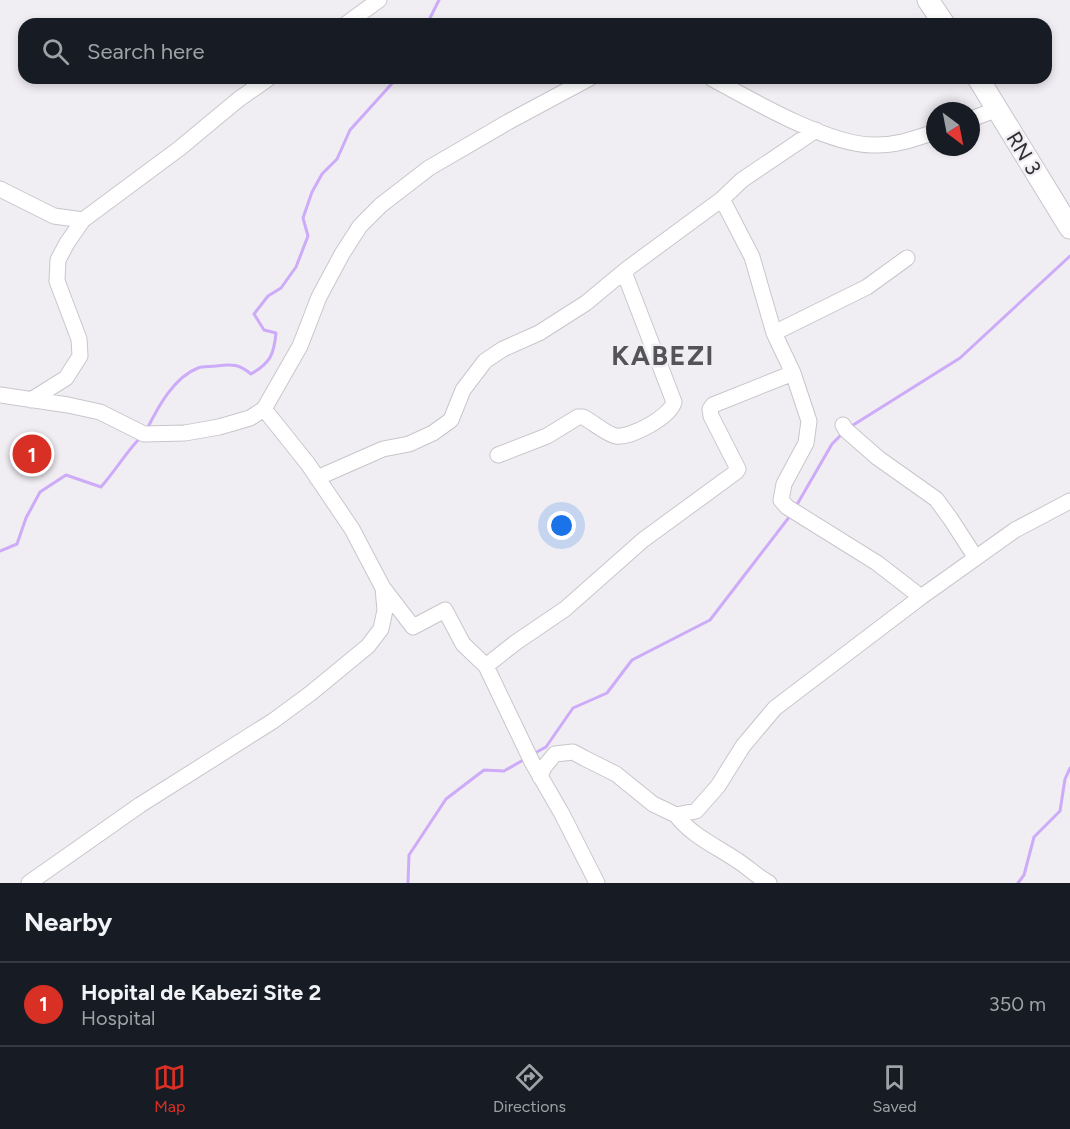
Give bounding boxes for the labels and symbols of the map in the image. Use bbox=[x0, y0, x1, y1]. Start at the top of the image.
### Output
north arrow bbox=[926, 102, 980, 156]
street label: RN 3 bbox=[1001, 127, 1047, 179]
district label: KABEZI bbox=[611, 339, 715, 372]
pin: 1 bbox=[12, 432, 51, 476]
your location bbox=[547, 511, 576, 540]

